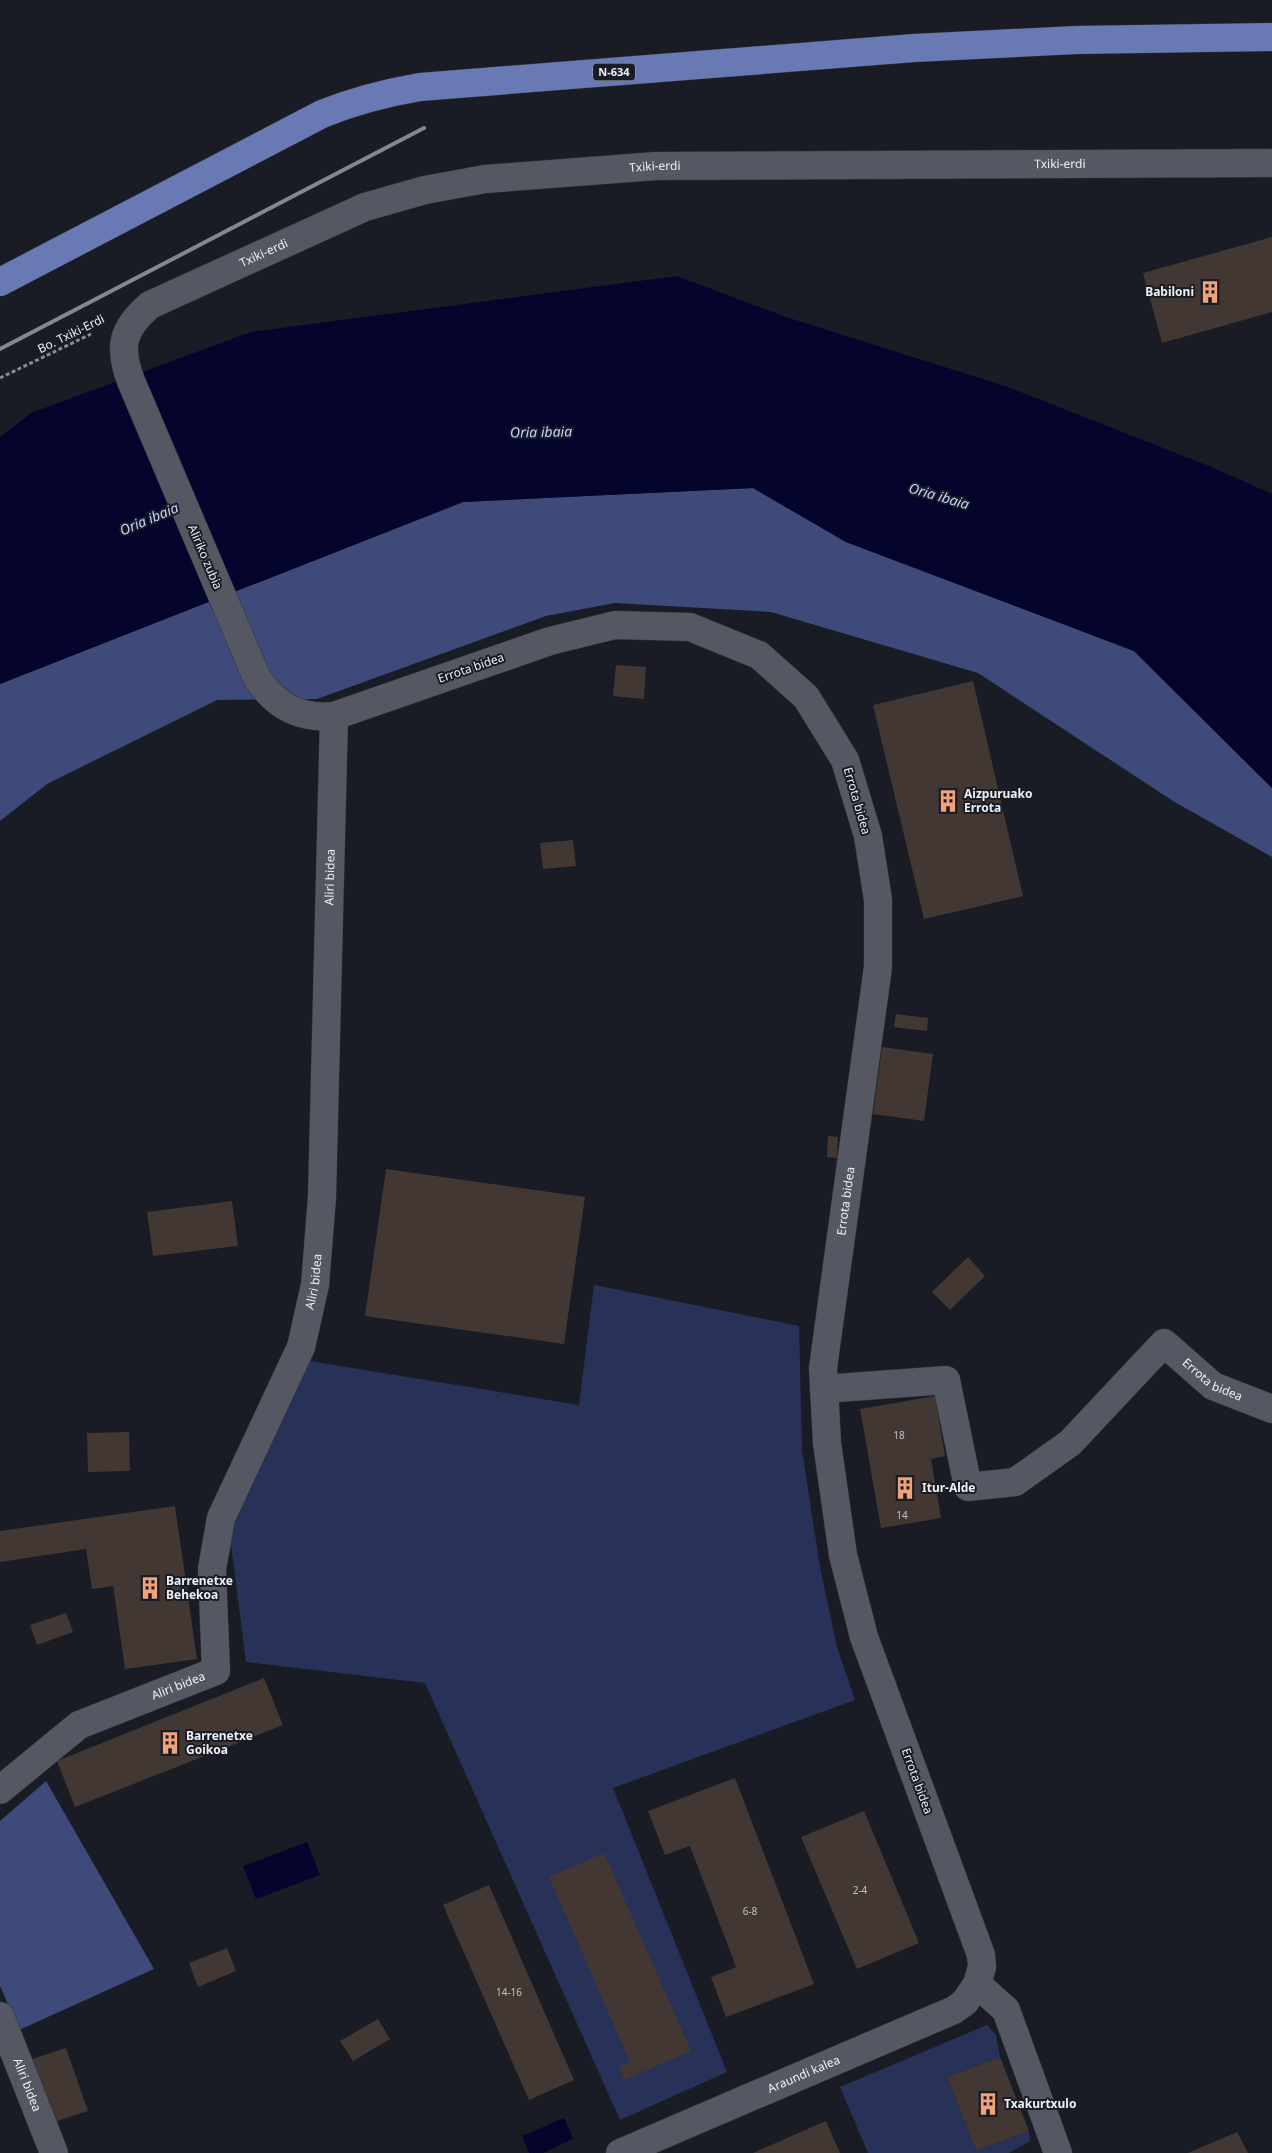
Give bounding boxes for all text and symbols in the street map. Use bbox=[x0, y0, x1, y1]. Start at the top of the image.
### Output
road number: N-634 bbox=[593, 64, 635, 80]
street label: Txiki-erdi bbox=[1034, 155, 1086, 172]
street label: Txiki-erdi bbox=[629, 157, 681, 176]
street label: Txiki-erdi bbox=[237, 234, 290, 271]
building icon: Babiloni bbox=[1197, 279, 1223, 305]
place label: Babiloni bbox=[1145, 283, 1194, 300]
street label: Bo. Txiki-Erdi bbox=[34, 310, 107, 357]
water label: Oria ibaia bbox=[510, 421, 572, 442]
water label: Oria ibaia bbox=[907, 478, 972, 513]
water label: Oria ibaia bbox=[117, 498, 181, 539]
street label: Aliriko zubia bbox=[184, 522, 227, 592]
street label: Errota bidea bbox=[435, 648, 506, 687]
street label: Errota bidea bbox=[840, 765, 875, 836]
place label: Aizpuruako Errota bbox=[964, 785, 1033, 816]
building icon: Aizpuruako Errota bbox=[935, 788, 961, 814]
street label: Aliri bidea bbox=[320, 849, 339, 906]
street label: Errota bidea bbox=[832, 1166, 859, 1237]
street label: Aliri bidea bbox=[301, 1253, 325, 1311]
street label: Errota bidea bbox=[1179, 1354, 1245, 1405]
house number: 18 bbox=[893, 1428, 905, 1442]
building icon: Itur-Alde bbox=[892, 1475, 918, 1501]
place label: Itur-Alde bbox=[922, 1479, 976, 1496]
house number: 14 bbox=[896, 1508, 908, 1522]
place label: Barrenetxe Behekoa bbox=[166, 1572, 233, 1603]
building icon: Barrenetxe Behekoa bbox=[137, 1575, 163, 1601]
street label: Aliri bidea bbox=[149, 1667, 207, 1704]
place label: Barrenetxe Goikoa bbox=[186, 1727, 253, 1758]
building icon: Barrenetxe Goikoa bbox=[157, 1730, 183, 1756]
street label: Errota bidea bbox=[898, 1745, 937, 1816]
house number: 2-4 bbox=[853, 1883, 868, 1897]
house number: 6-8 bbox=[743, 1904, 758, 1918]
house number: 14-16 bbox=[496, 1985, 522, 1999]
street label: Araundi kalea bbox=[765, 2051, 843, 2097]
street label: Aliri bidea bbox=[9, 2055, 46, 2114]
building icon: Txakurtxulo bbox=[975, 2091, 1001, 2117]
place label: Txakurtxulo bbox=[1004, 2095, 1076, 2112]

